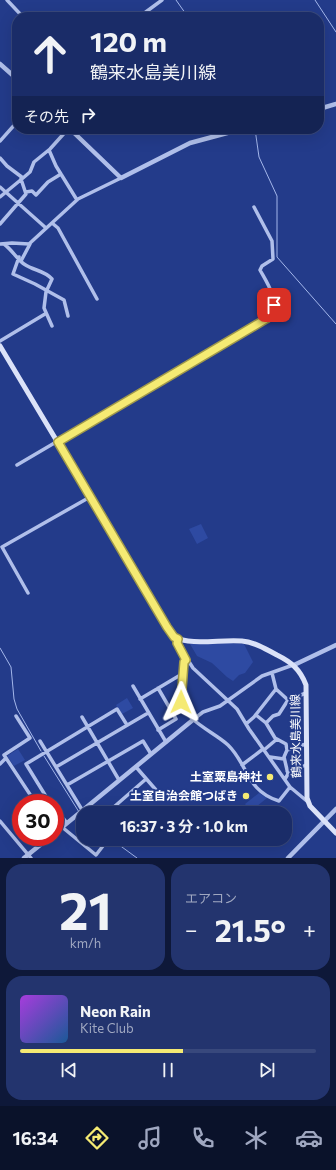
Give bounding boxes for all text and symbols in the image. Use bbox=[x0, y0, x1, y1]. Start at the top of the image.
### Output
text: 120 m bbox=[90, 24, 167, 58]
icon: ahead bbox=[24, 28, 76, 80]
text: 鶴来水島美川線 bbox=[90, 61, 216, 83]
icon: right bbox=[77, 104, 99, 126]
text: その先 bbox=[24, 107, 69, 125]
pin bbox=[257, 288, 291, 322]
icon: arrive bbox=[263, 294, 285, 316]
position arrow bbox=[160, 681, 202, 723]
street label: 鶴来水島美川線 bbox=[287, 694, 303, 778]
place label: 土室粟島神社 bbox=[190, 769, 262, 783]
marker: 土室粟島神社 bbox=[265, 772, 275, 782]
place label: 土室自治会館つばき bbox=[130, 788, 238, 802]
marker: 土室自治会館つばき bbox=[241, 791, 251, 801]
speed limit sign: 30 bbox=[12, 794, 64, 846]
text: 16:37 · 3 分 · 1.0 km bbox=[120, 817, 248, 835]
text: 21 bbox=[59, 877, 112, 941]
text: エアコン bbox=[185, 890, 237, 906]
text: 21.5° bbox=[215, 911, 286, 948]
text: − bbox=[185, 916, 198, 943]
text: + bbox=[303, 916, 316, 943]
text: km/h bbox=[70, 935, 101, 951]
text: Neon Rain bbox=[80, 1002, 151, 1020]
text: Kite Club bbox=[80, 1020, 134, 1036]
icon: previous bbox=[58, 1059, 80, 1081]
icon: pause bbox=[157, 1059, 179, 1081]
icon: next bbox=[256, 1059, 278, 1081]
icon: directions bbox=[83, 1124, 111, 1152]
icon: music bbox=[136, 1124, 164, 1152]
icon: phone bbox=[189, 1124, 217, 1152]
icon: climate bbox=[242, 1124, 270, 1152]
icon: car bbox=[295, 1124, 323, 1152]
text: 16:34 bbox=[13, 1127, 58, 1149]

